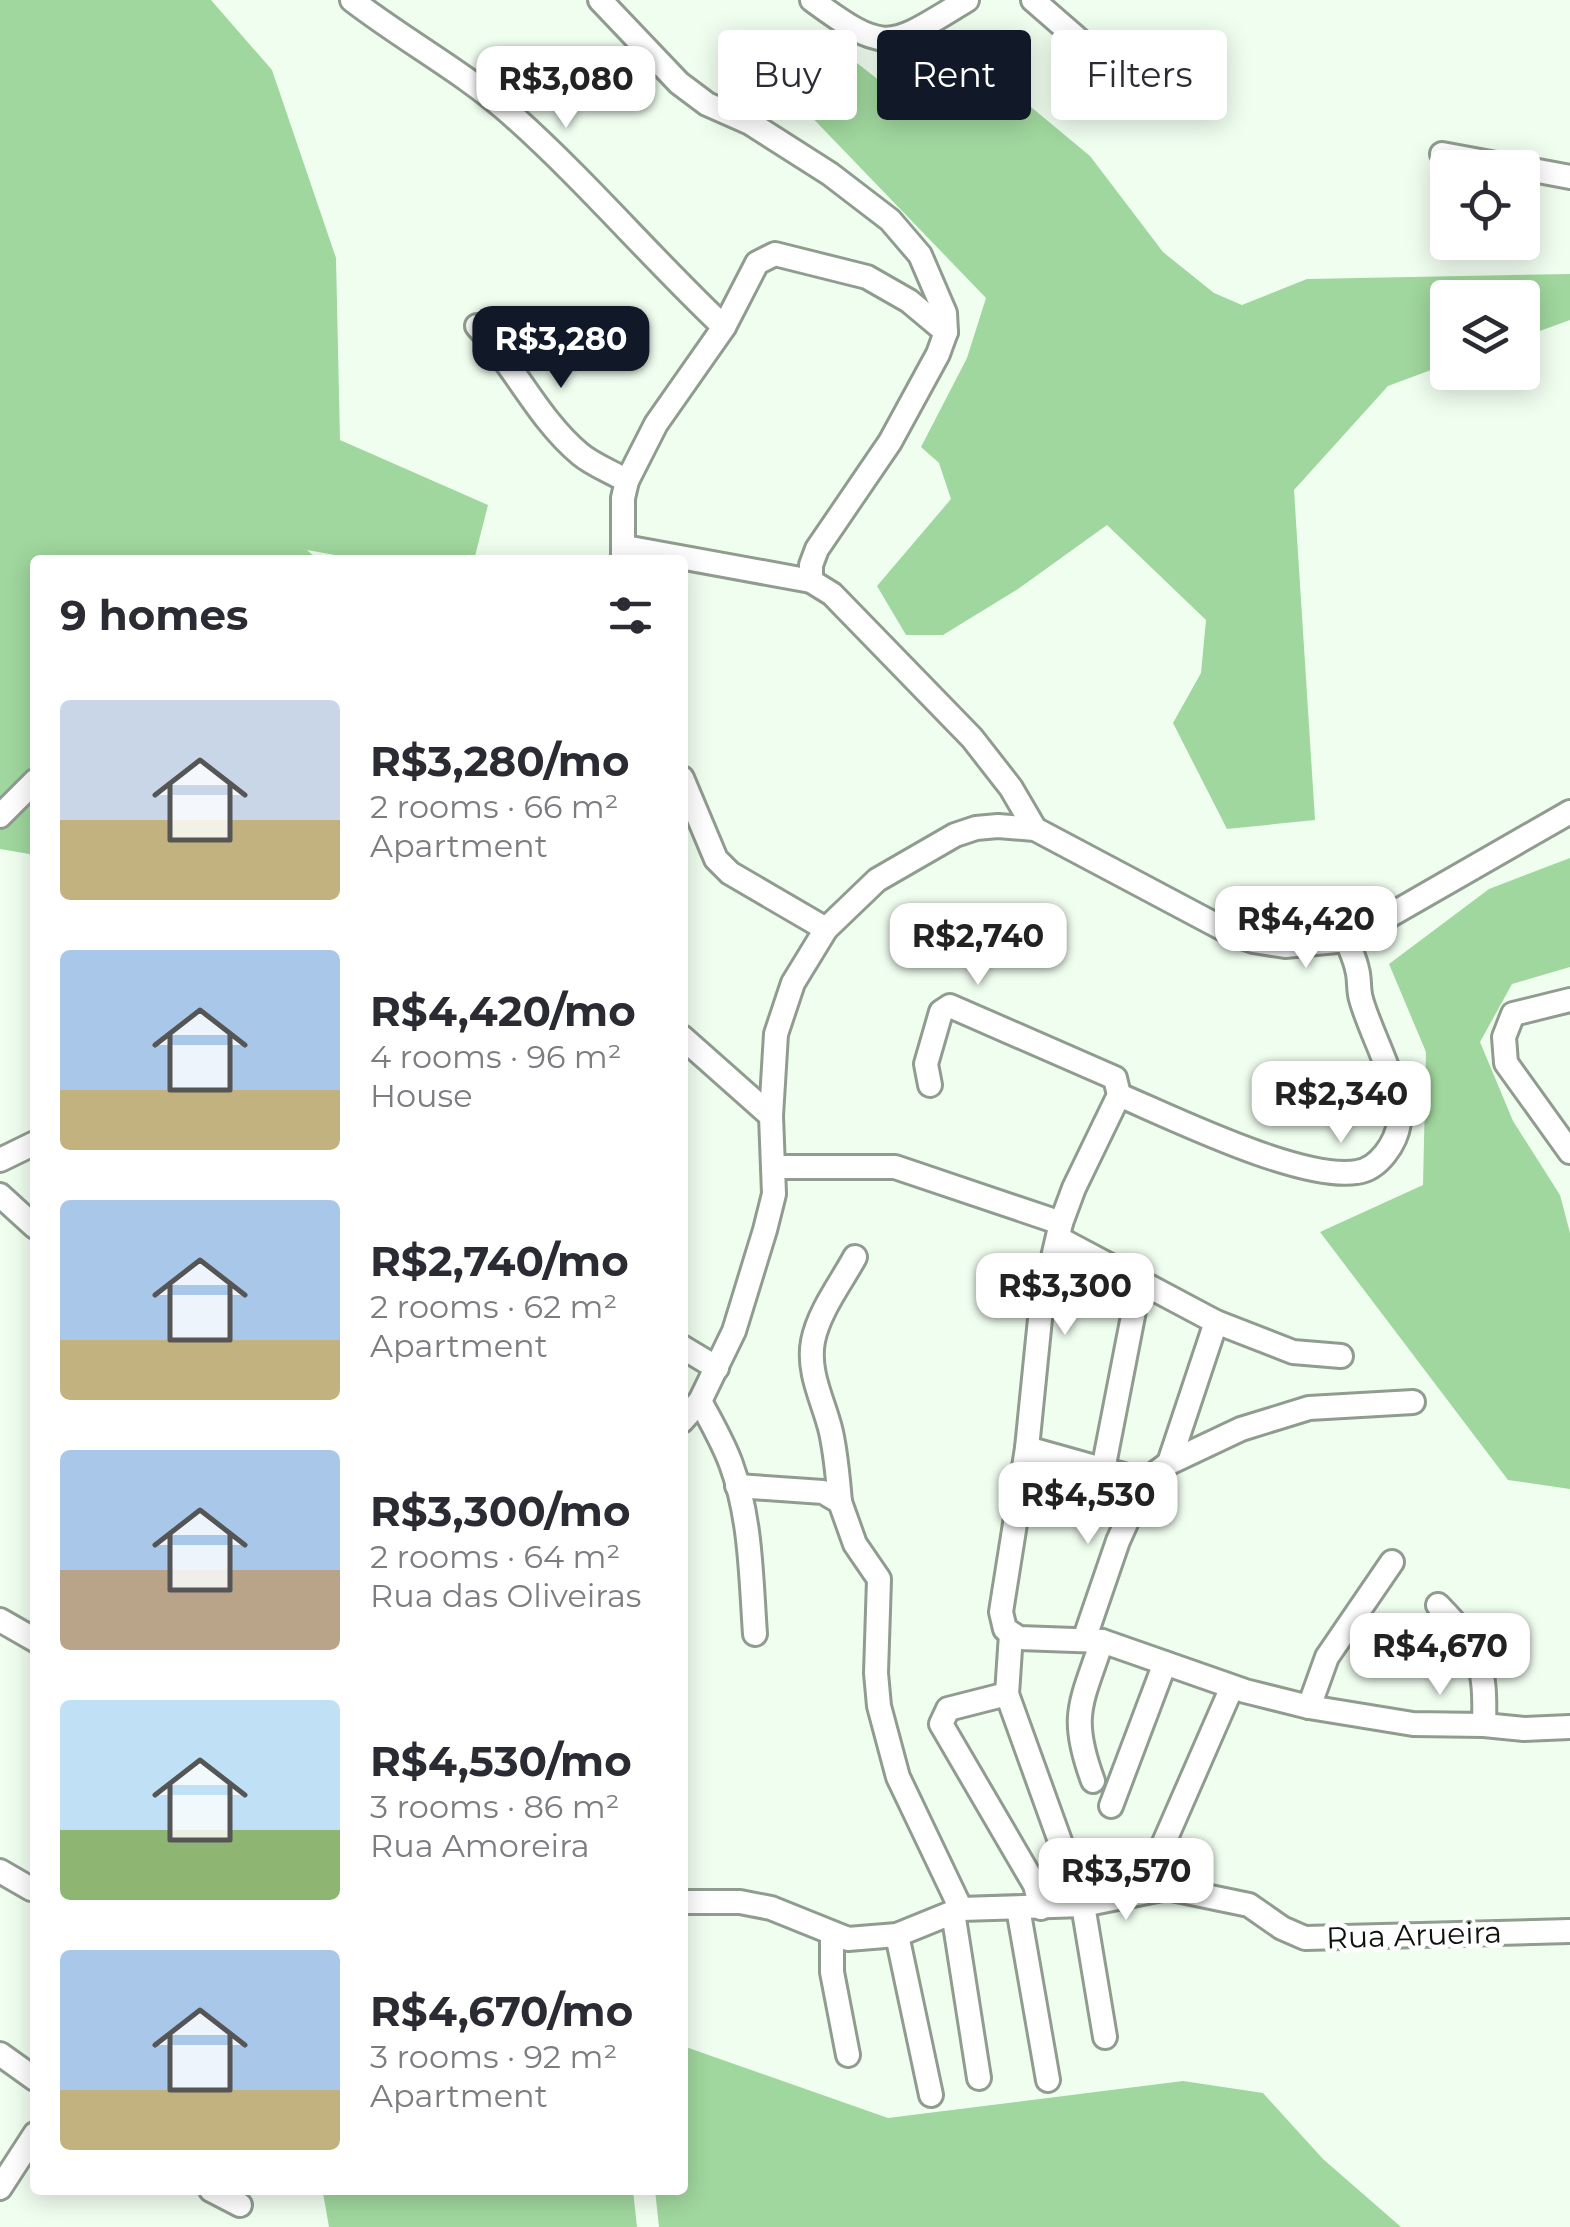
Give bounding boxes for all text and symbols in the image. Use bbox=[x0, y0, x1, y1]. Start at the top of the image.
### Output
chip: Buy bbox=[718, 30, 857, 120]
chip: Rent bbox=[877, 30, 1031, 120]
chip: Filters bbox=[1051, 30, 1227, 120]
pin: R$3,080 bbox=[474, 46, 658, 131]
text: R$3,080 bbox=[498, 59, 634, 98]
map controls bbox=[1430, 150, 1540, 390]
button: locate bbox=[1430, 150, 1540, 260]
button: layers bbox=[1430, 280, 1540, 390]
pin: R$3,280 bbox=[469, 306, 653, 391]
text: R$3,280 bbox=[494, 319, 628, 358]
icon: filters bbox=[603, 588, 658, 643]
text: 9 homes bbox=[60, 589, 248, 641]
text: R$3,280/mo bbox=[370, 735, 630, 787]
icon: home bbox=[140, 740, 260, 860]
text: 2 rooms · 66 m² bbox=[370, 787, 619, 826]
text: Apartment bbox=[370, 826, 548, 865]
pin: R$4,420 bbox=[1214, 886, 1398, 971]
text: R$4,420 bbox=[1237, 899, 1375, 938]
pin: R$2,740 bbox=[886, 903, 1070, 988]
text: R$2,740 bbox=[912, 916, 1044, 955]
text: R$4,420/mo bbox=[370, 985, 636, 1037]
icon: home bbox=[140, 990, 260, 1110]
text: 4 rooms · 96 m² bbox=[370, 1037, 622, 1076]
pin: R$2,340 bbox=[1249, 1061, 1433, 1146]
text: R$2,340 bbox=[1274, 1074, 1408, 1113]
text: House bbox=[370, 1076, 473, 1115]
text: R$2,740/mo bbox=[370, 1235, 629, 1287]
icon: home bbox=[140, 1240, 260, 1360]
pin: R$3,300 bbox=[973, 1253, 1157, 1338]
text: R$3,300 bbox=[998, 1266, 1132, 1305]
text: 2 rooms · 62 m² bbox=[370, 1287, 617, 1326]
text: Apartment bbox=[370, 1326, 548, 1365]
pin: R$4,530 bbox=[996, 1462, 1180, 1547]
text: R$4,530 bbox=[1021, 1475, 1155, 1514]
text: R$3,300/mo bbox=[370, 1485, 630, 1537]
icon: home bbox=[140, 1490, 260, 1610]
text: 2 rooms · 64 m² bbox=[370, 1537, 620, 1576]
text: Rua das Oliveiras bbox=[370, 1576, 641, 1615]
pin: R$4,670 bbox=[1348, 1613, 1532, 1698]
text: R$4,670 bbox=[1372, 1626, 1508, 1665]
text: R$4,530/mo bbox=[370, 1735, 632, 1787]
icon: home bbox=[140, 1740, 260, 1860]
text: 3 rooms · 86 m² bbox=[370, 1787, 619, 1826]
text: Rua Amoreira bbox=[370, 1826, 590, 1865]
pin: R$3,570 bbox=[1034, 1838, 1218, 1923]
text: R$3,570 bbox=[1061, 1851, 1191, 1890]
street label: Rua Arueira bbox=[1326, 1913, 1502, 1957]
text: R$4,670/mo bbox=[370, 1985, 633, 2037]
icon: home bbox=[140, 1990, 260, 2110]
text: 3 rooms · 92 m² bbox=[370, 2037, 617, 2076]
text: Apartment bbox=[370, 2076, 548, 2115]

